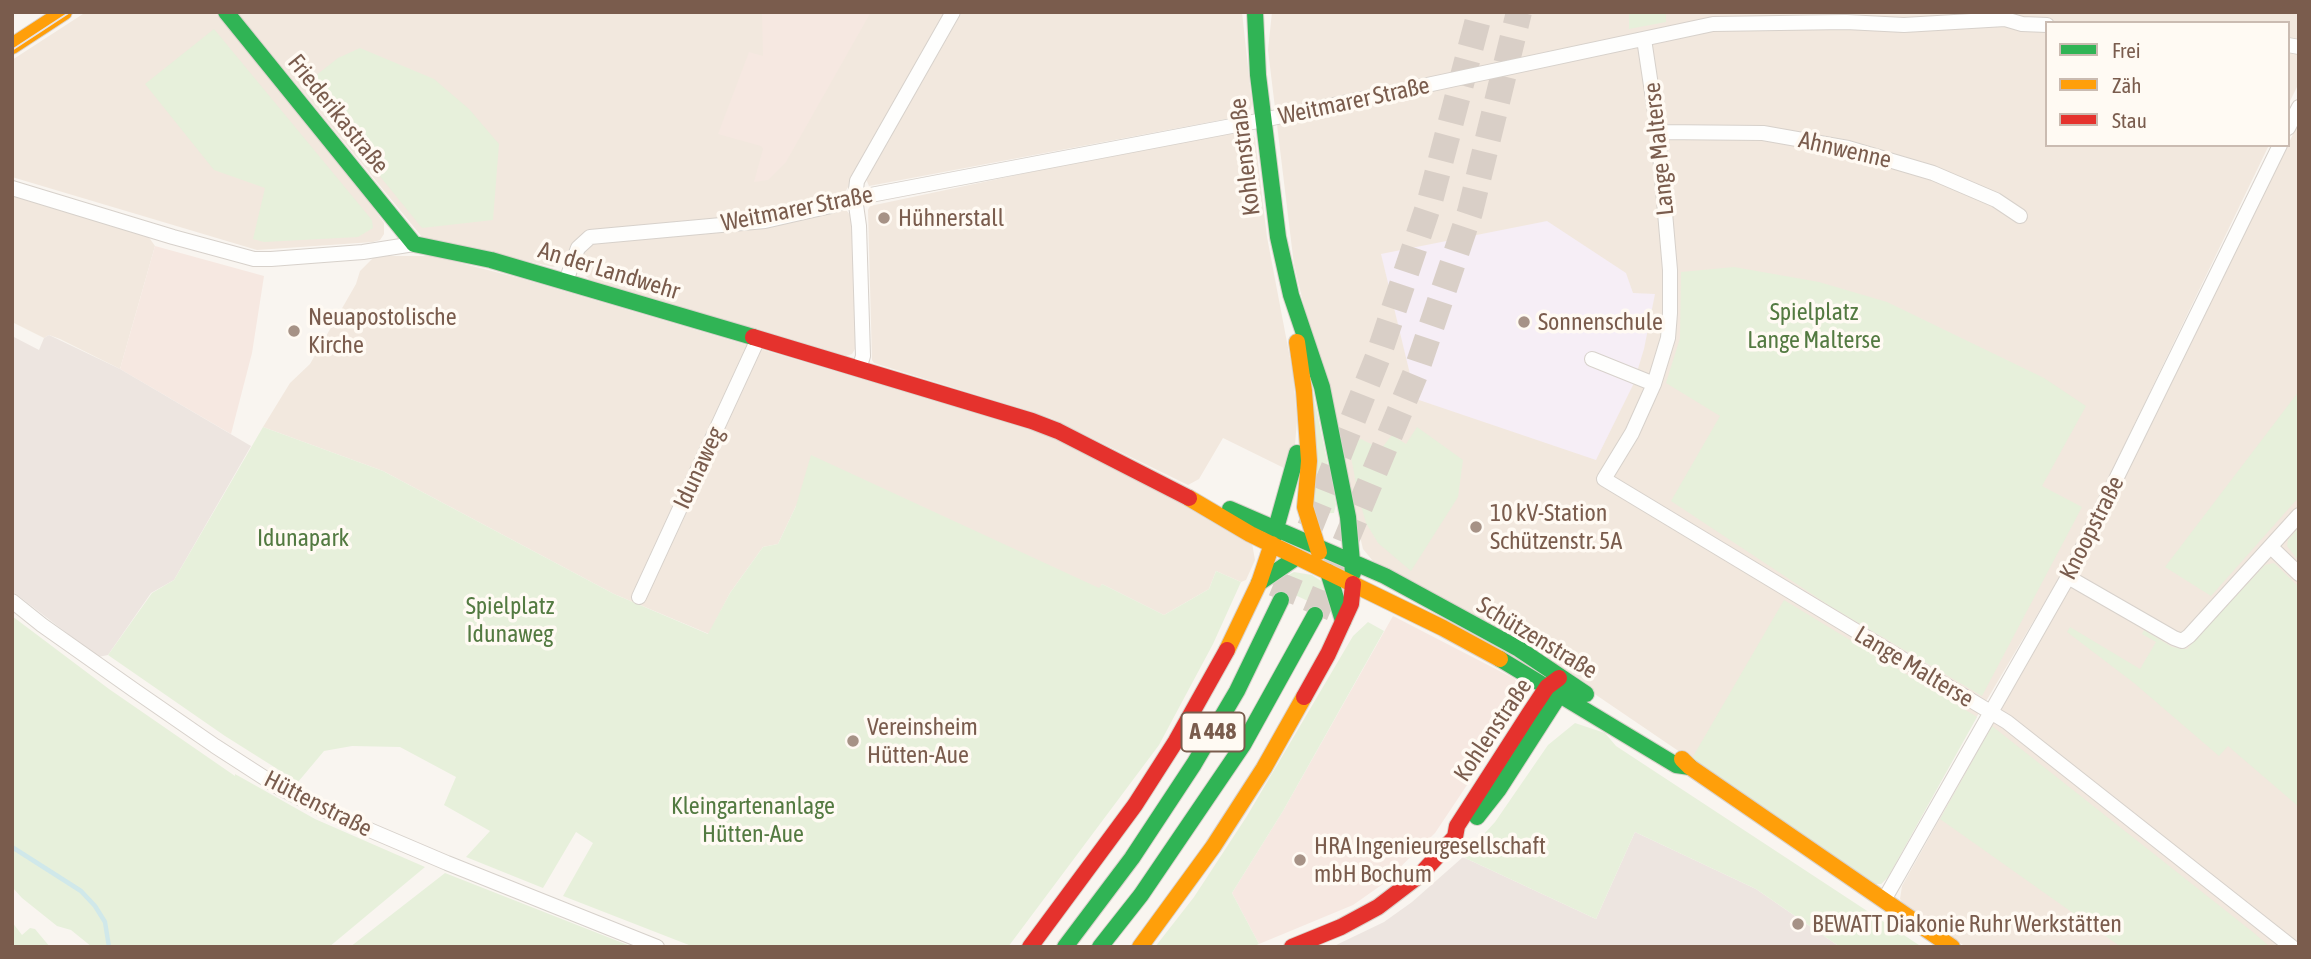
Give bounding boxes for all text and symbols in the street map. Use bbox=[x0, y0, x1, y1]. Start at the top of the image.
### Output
legend bbox=[2045, 21, 2290, 147]
text: Frei bbox=[2112, 38, 2141, 62]
street label: Friederikastraße bbox=[281, 49, 395, 179]
street label: Weitmarer Straße bbox=[1276, 71, 1432, 131]
text: Zäh bbox=[2112, 73, 2141, 97]
street label: Lange Malterse bbox=[1638, 81, 1680, 217]
street label: Kohlenstraße bbox=[1224, 97, 1266, 217]
text: Stau bbox=[2112, 108, 2147, 132]
street label: Ahnwenne bbox=[1796, 125, 1894, 175]
street label: Weitmarer Straße bbox=[719, 180, 875, 238]
place label: Hühnerstall bbox=[898, 204, 1004, 232]
marker: Hühnerstall bbox=[876, 210, 892, 226]
street label: An der Landwehr bbox=[535, 236, 683, 306]
park label: Spielplatz Lange Malterse bbox=[1747, 298, 1881, 354]
place label: Neuapostolische Kirche bbox=[308, 303, 457, 359]
place label: Sonnenschule bbox=[1538, 308, 1663, 336]
marker: Sonnenschule bbox=[1516, 314, 1532, 330]
marker: Neuapostolische Kirche bbox=[286, 323, 302, 339]
street label: Idunaweg bbox=[668, 422, 730, 514]
street label: Knoopstraße bbox=[2054, 471, 2130, 585]
place label: 10 kV-Station Schützenstr. 5A bbox=[1490, 499, 1622, 555]
marker: 10 kV-Station Schützenstr. 5A bbox=[1468, 519, 1484, 535]
park label: Idunapark bbox=[257, 524, 349, 552]
street label: Schützenstraße bbox=[1472, 591, 1602, 685]
park label: Spielplatz Idunaweg bbox=[466, 592, 554, 648]
street label: Lange Malterse bbox=[1849, 620, 1979, 714]
street label: Kohlenstraße bbox=[1448, 673, 1538, 787]
road number: A 448 bbox=[1182, 712, 1244, 752]
place label: Vereinsheim Hütten-Aue bbox=[867, 713, 978, 769]
marker: Vereinsheim Hütten-Aue bbox=[845, 733, 861, 749]
street label: Hüttenstraße bbox=[259, 765, 377, 843]
park label: Kleingartenanlage Hütten-Aue bbox=[671, 792, 835, 848]
place label: HRA Ingenieurgesellschaft mbH Bochum bbox=[1314, 832, 1546, 888]
marker: HRA Ingenieurgesellschaft mbH Bochum bbox=[1292, 852, 1308, 868]
place label: BEWATT Diakonie Ruhr Werkstätten bbox=[1812, 910, 2122, 938]
marker: BEWATT Diakonie Ruhr Werkstätten bbox=[1790, 916, 1806, 932]

